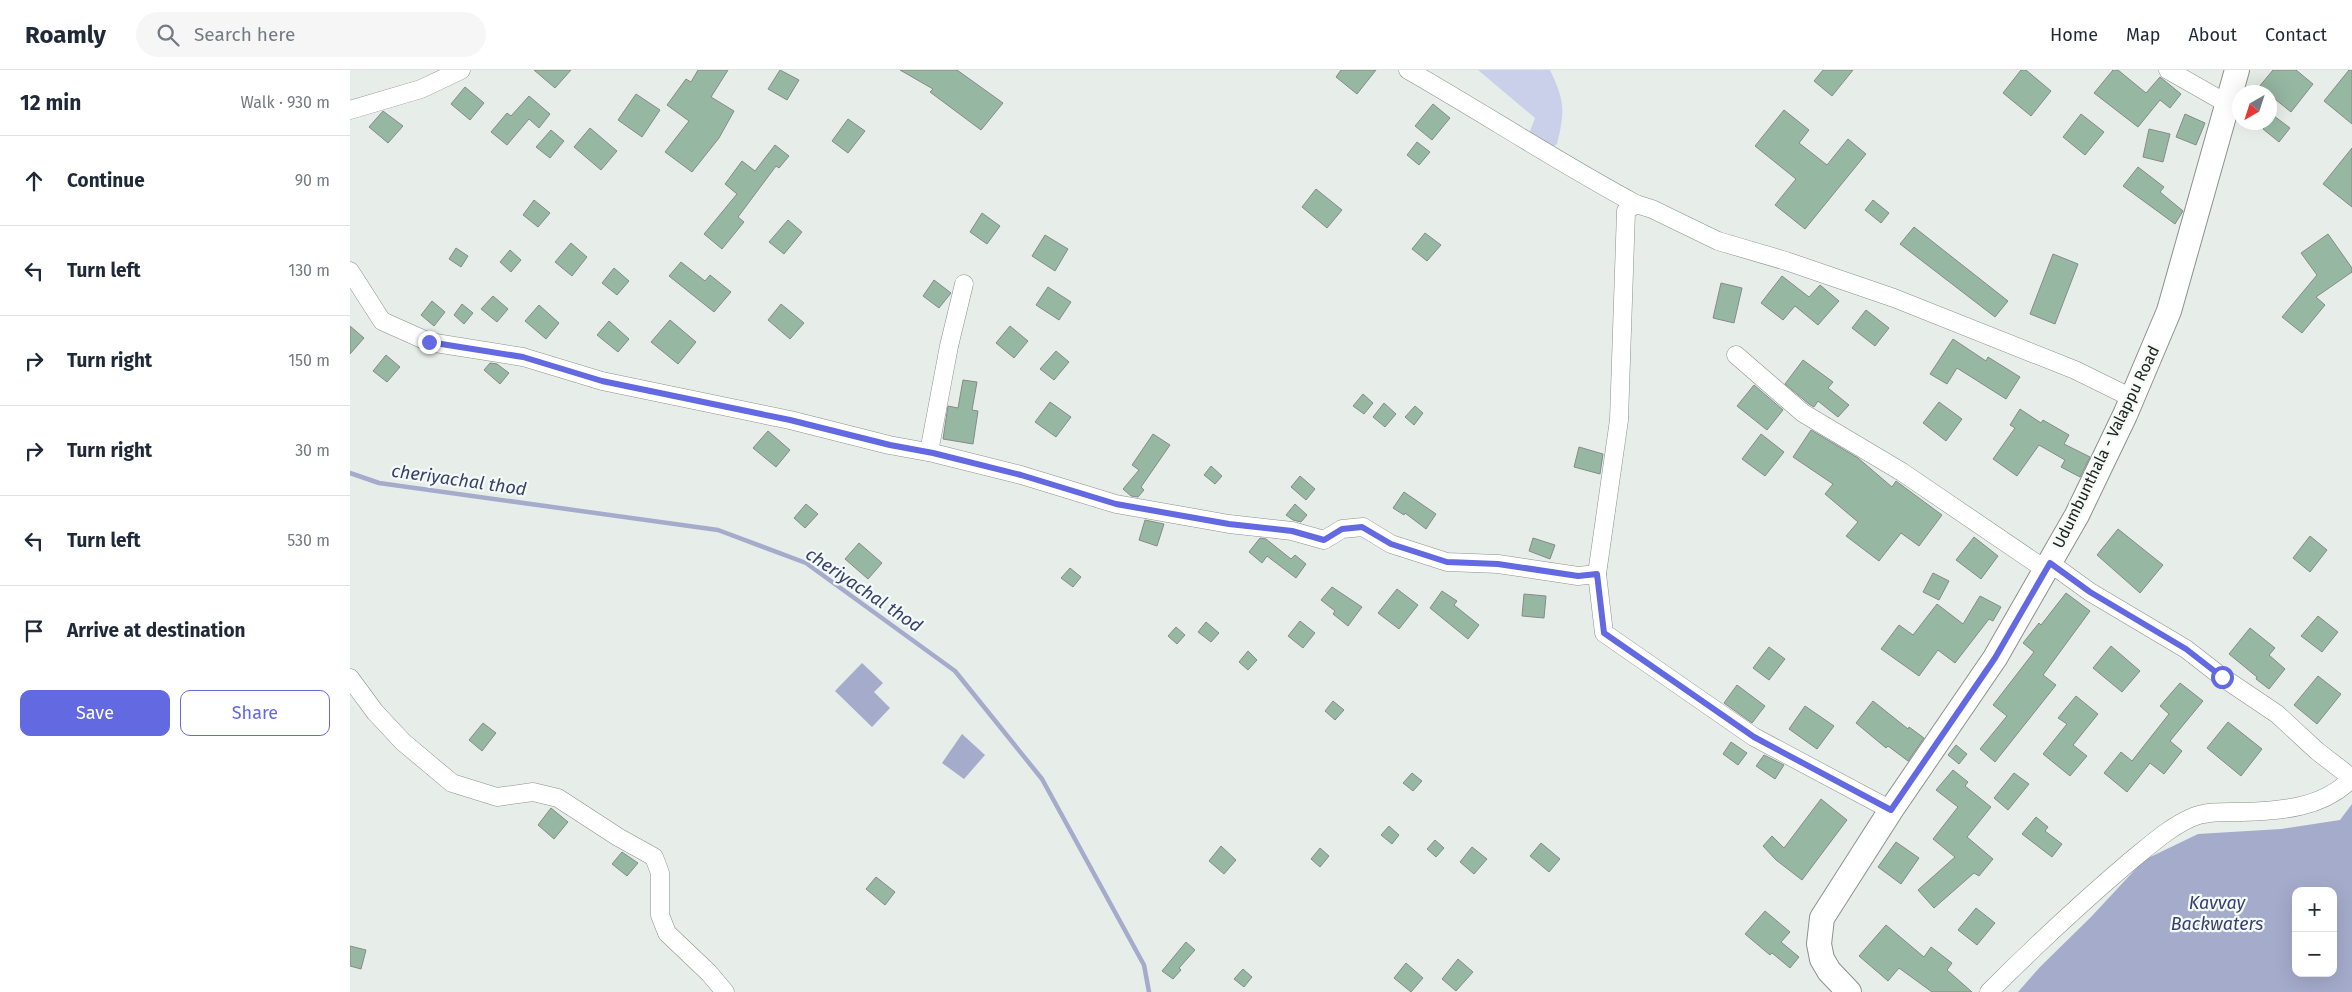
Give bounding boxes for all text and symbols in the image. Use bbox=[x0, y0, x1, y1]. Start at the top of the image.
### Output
search box bbox=[136, 12, 486, 57]
text: Roamly bbox=[25, 21, 106, 49]
icon: search bbox=[154, 21, 182, 49]
text: Search here bbox=[194, 23, 295, 46]
text: Home bbox=[2050, 24, 2098, 46]
text: Map bbox=[2126, 24, 2160, 46]
text: About bbox=[2188, 24, 2237, 46]
text: Contact bbox=[2265, 24, 2327, 46]
north arrow bbox=[2232, 85, 2277, 130]
text: 12 min bbox=[20, 90, 81, 116]
text: Walk · 930 m bbox=[241, 93, 330, 112]
icon: ahead bbox=[20, 167, 48, 195]
text: Continue bbox=[67, 169, 145, 192]
text: 90 m bbox=[295, 171, 330, 190]
icon: left bbox=[20, 257, 48, 285]
text: Turn left bbox=[67, 259, 141, 282]
text: 130 m bbox=[288, 261, 330, 280]
route end bbox=[418, 331, 441, 354]
street label: Udumbunthala - Valappu Road bbox=[2049, 343, 2163, 551]
icon: right bbox=[20, 347, 48, 375]
text: Turn right bbox=[67, 349, 152, 372]
text: 150 m bbox=[288, 351, 330, 370]
icon: right bbox=[20, 437, 48, 465]
text: Turn right bbox=[67, 439, 152, 462]
text: 30 m bbox=[295, 441, 330, 460]
water label: cheriyachal thod bbox=[390, 460, 528, 500]
icon: left bbox=[20, 527, 48, 555]
text: Turn left bbox=[67, 529, 141, 552]
text: 530 m bbox=[287, 531, 330, 550]
water label: cheriyachal thod bbox=[802, 543, 927, 637]
icon: arrive bbox=[20, 617, 48, 645]
text: Arrive at destination bbox=[67, 619, 246, 642]
route start bbox=[2211, 666, 2234, 689]
button: Save bbox=[20, 690, 170, 736]
button: Share bbox=[180, 690, 330, 736]
map controls bbox=[2292, 887, 2337, 977]
button: + bbox=[2292, 887, 2337, 932]
water label: Kavvay Backwaters bbox=[2171, 892, 2263, 935]
button: − bbox=[2292, 932, 2337, 977]

